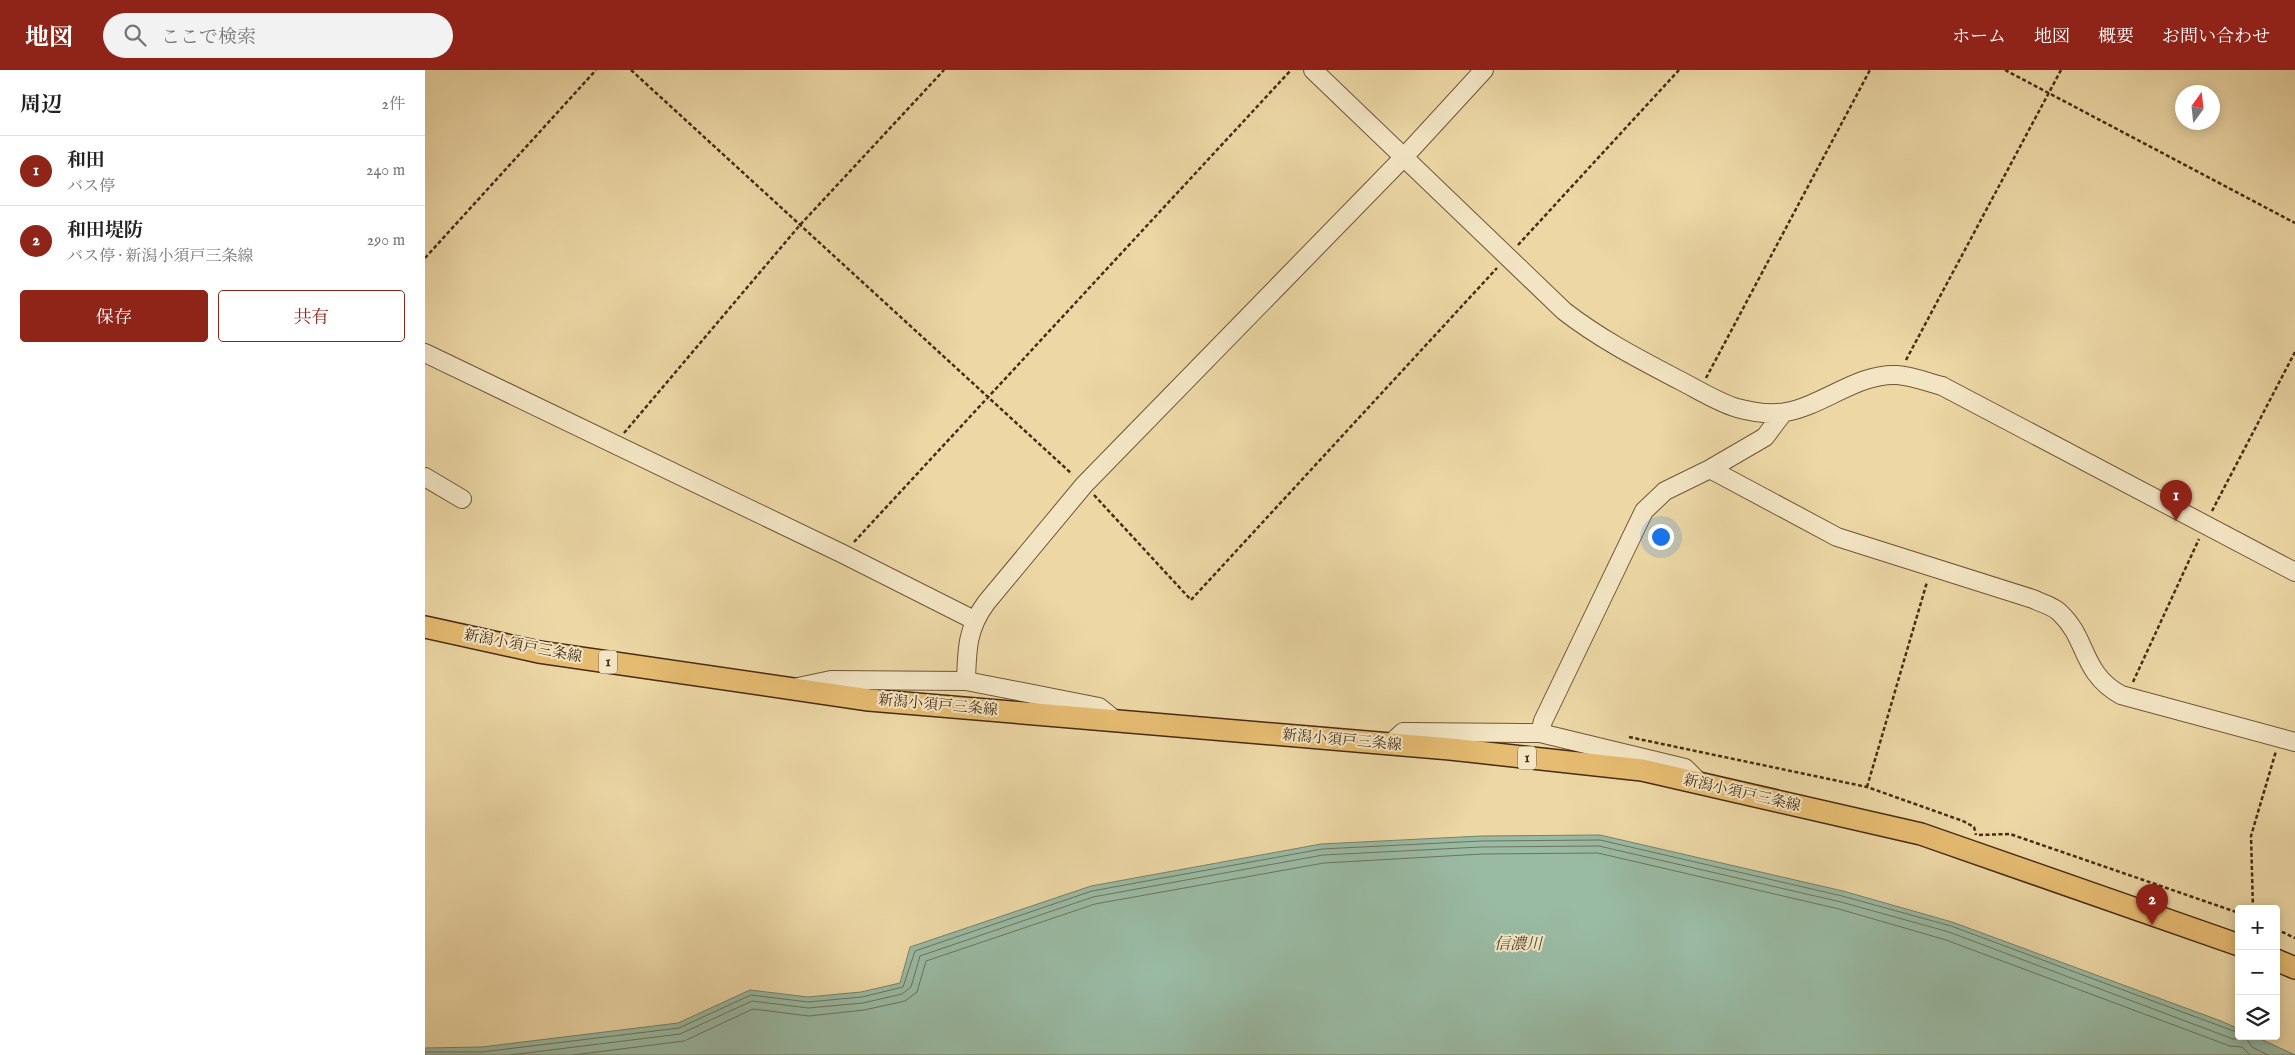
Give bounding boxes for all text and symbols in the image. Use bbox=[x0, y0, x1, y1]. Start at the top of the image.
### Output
search box bbox=[103, 13, 453, 58]
icon: search bbox=[121, 21, 149, 49]
text: 地図 bbox=[25, 23, 73, 54]
text: ここで検索 bbox=[161, 26, 256, 50]
text: ホーム bbox=[1952, 26, 2006, 49]
text: 地図 bbox=[2034, 26, 2070, 49]
text: 概要 bbox=[2098, 26, 2134, 49]
text: お問い合わせ bbox=[2162, 26, 2270, 49]
north arrow bbox=[2175, 85, 2220, 130]
text: 周辺 bbox=[20, 92, 62, 119]
text: 2件 bbox=[381, 95, 405, 115]
text: 和田 bbox=[67, 149, 105, 173]
text: 1 bbox=[33, 161, 39, 181]
text: 240 m bbox=[366, 161, 405, 181]
text: バス停 bbox=[67, 177, 115, 197]
text: 和田堤防 bbox=[67, 219, 143, 243]
text: 2 bbox=[32, 231, 40, 251]
text: 290 m bbox=[367, 231, 405, 251]
text: バス停 · 新潟小須戸三条線 bbox=[67, 247, 254, 267]
button: 保存 bbox=[20, 290, 208, 342]
button: 共有 bbox=[218, 290, 405, 342]
pin: 1 bbox=[2160, 480, 2192, 521]
your location bbox=[1648, 524, 1674, 550]
street label: 新潟小須戸三条線 bbox=[462, 625, 584, 667]
road number: 1 bbox=[599, 650, 617, 674]
street label: 新潟小須戸三条線 bbox=[877, 690, 999, 720]
street label: 新潟小須戸三条線 bbox=[1281, 725, 1403, 755]
road number: 1 bbox=[1518, 746, 1536, 770]
street label: 新潟小須戸三条線 bbox=[1681, 770, 1803, 816]
pin: 2 bbox=[2136, 884, 2168, 925]
map controls bbox=[2235, 905, 2280, 1040]
button: + bbox=[2235, 905, 2280, 950]
water label: 信濃川 bbox=[1494, 935, 1544, 955]
button: − bbox=[2235, 950, 2280, 995]
button: layers bbox=[2235, 995, 2280, 1040]

